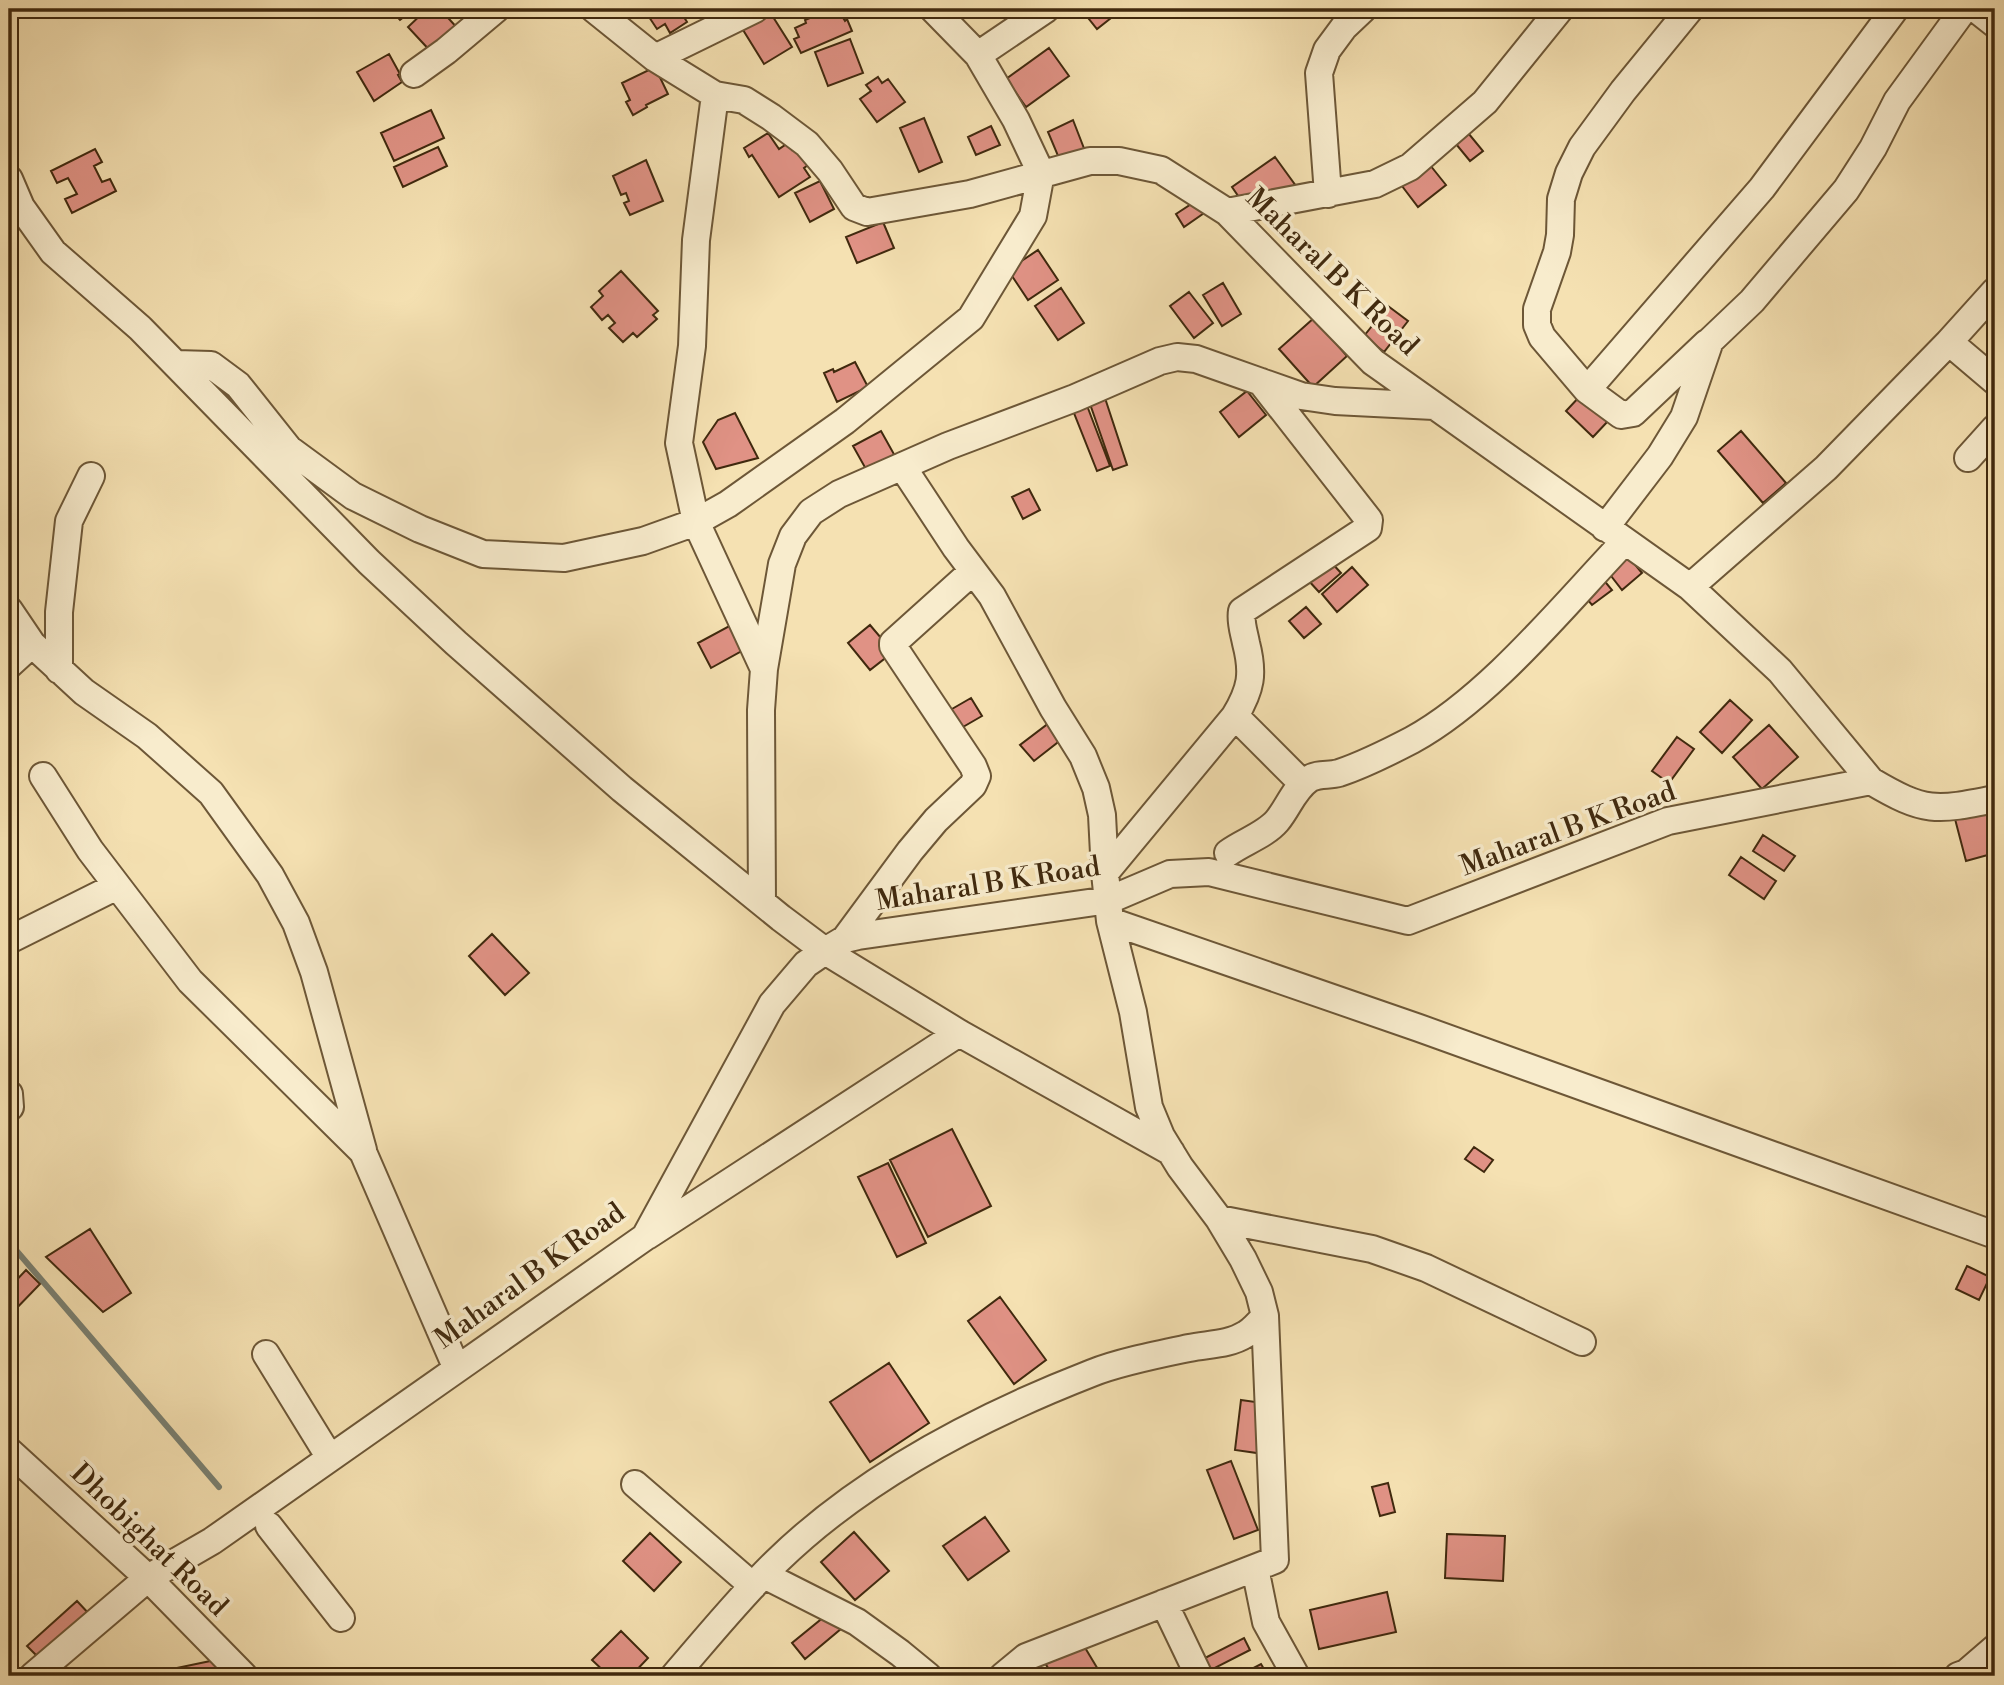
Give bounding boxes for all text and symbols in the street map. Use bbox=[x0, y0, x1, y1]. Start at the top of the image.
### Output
street label: Maharal B K Road bbox=[1238, 181, 1426, 363]
street label: Maharal B K Road bbox=[1456, 774, 1681, 884]
street label: Maharal B K Road bbox=[873, 849, 1103, 919]
street label: Maharal B K Road bbox=[428, 1195, 632, 1357]
street label: Dhobighat Road bbox=[63, 1456, 235, 1624]

